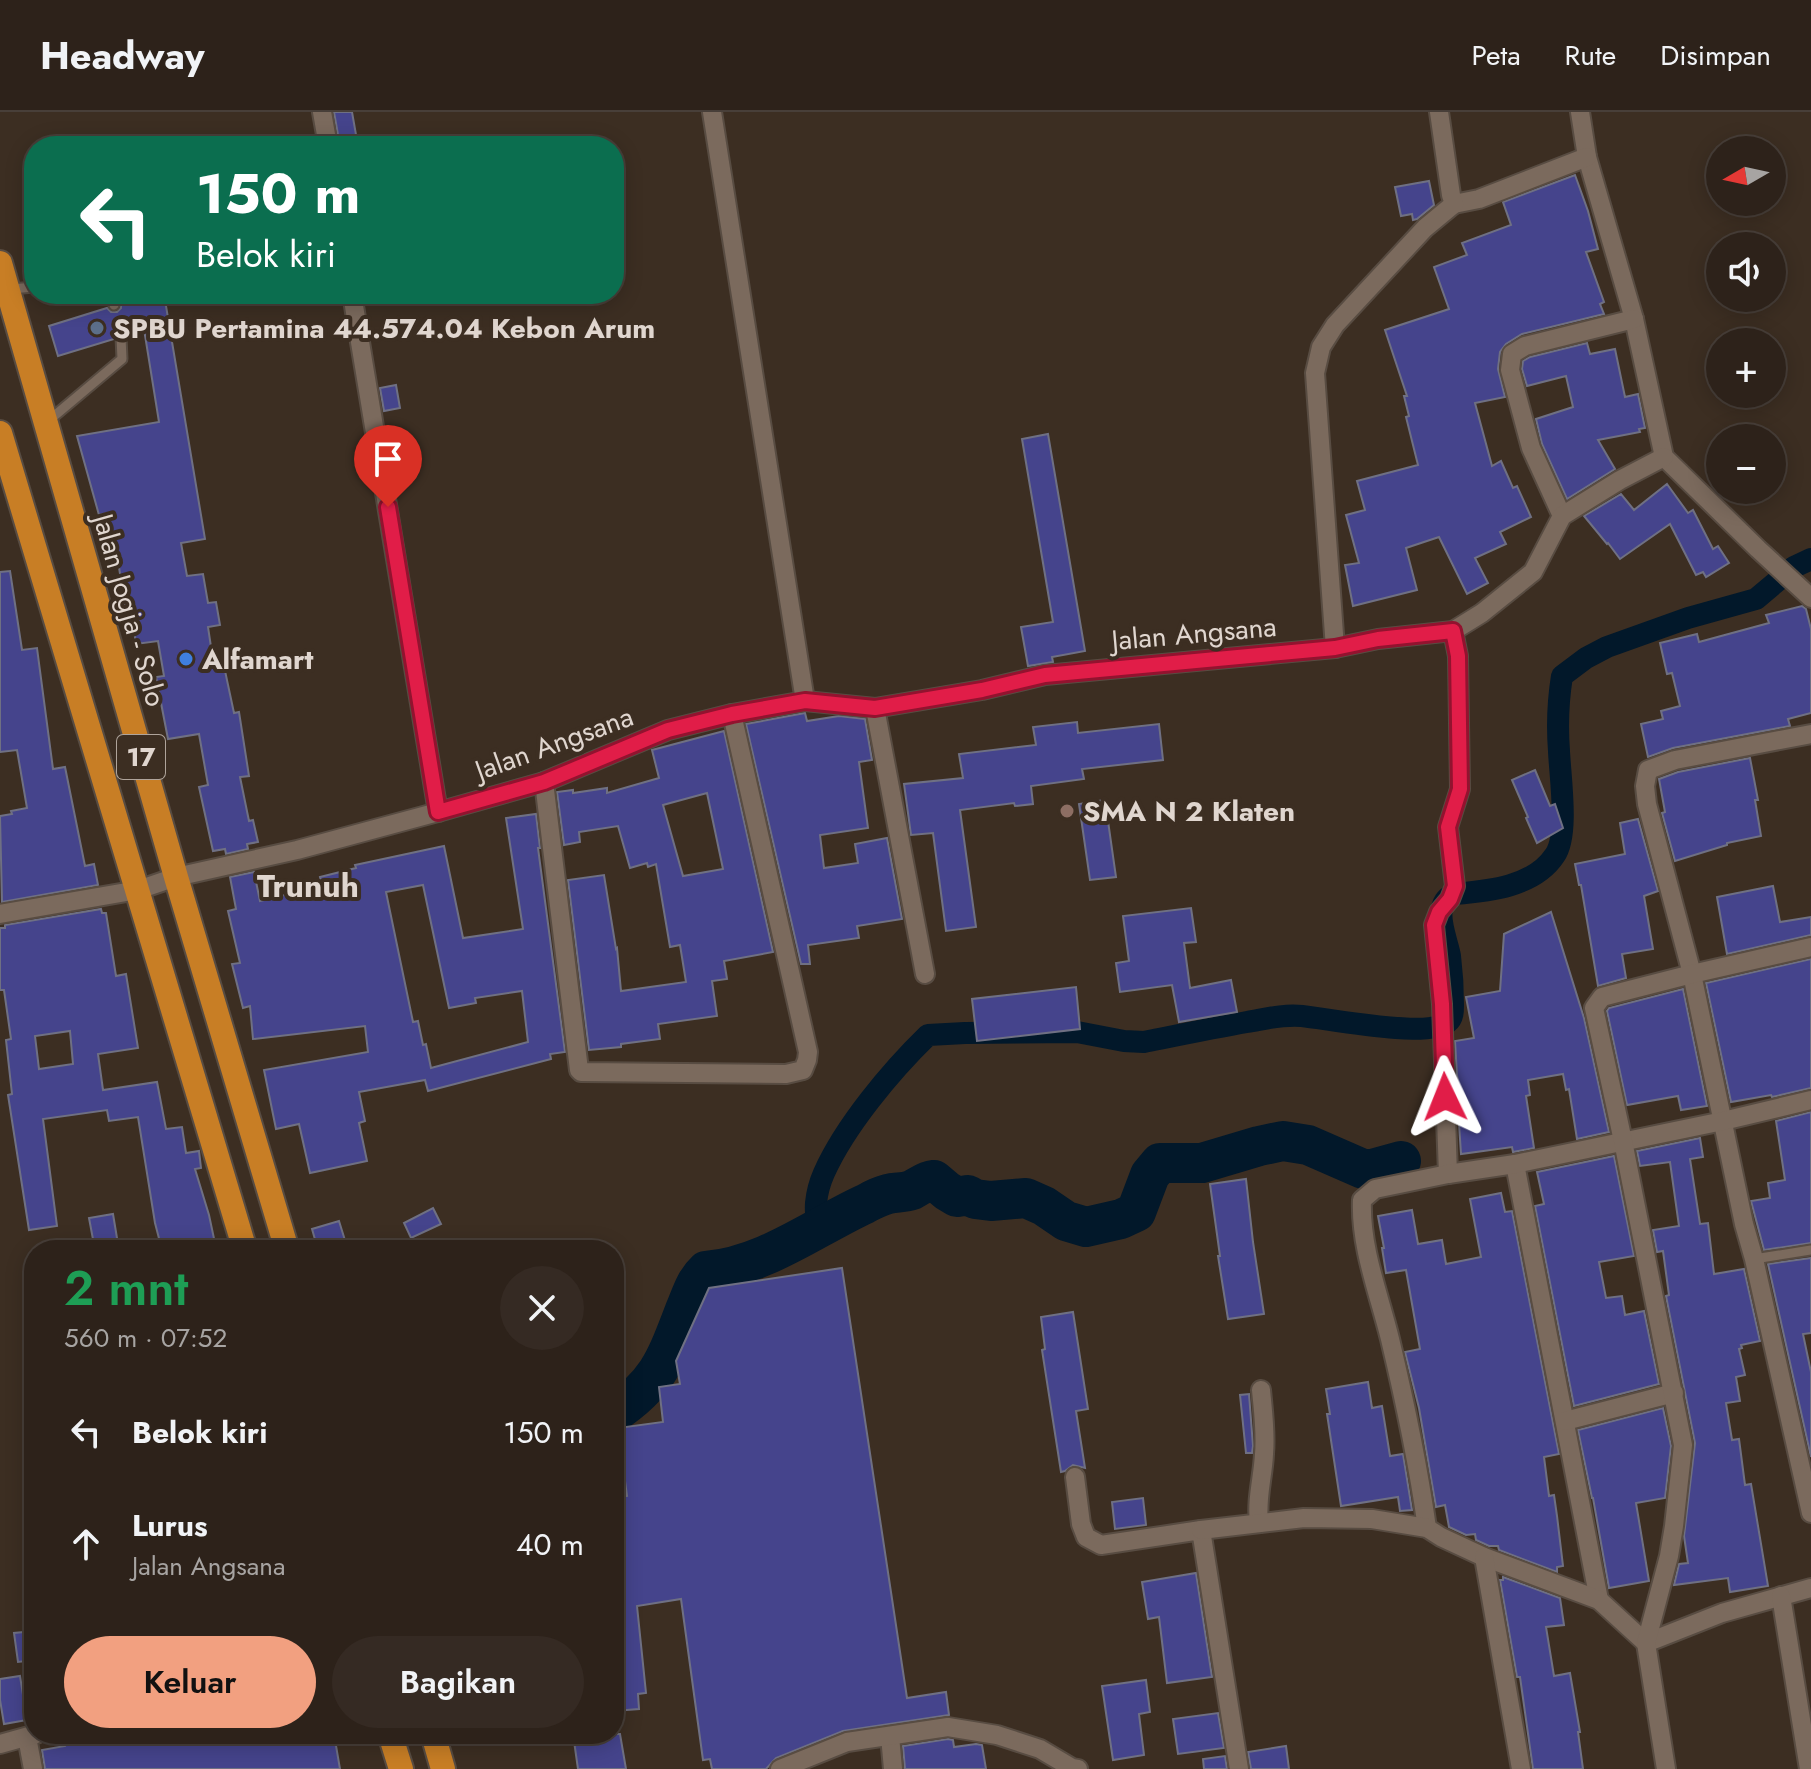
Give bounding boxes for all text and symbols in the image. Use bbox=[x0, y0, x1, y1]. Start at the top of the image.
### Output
text: Headway bbox=[40, 28, 205, 83]
text: Peta bbox=[1471, 35, 1521, 76]
text: Rute bbox=[1565, 35, 1616, 76]
text: Disimpan bbox=[1660, 35, 1771, 76]
north arrow bbox=[1706, 136, 1786, 216]
map controls bbox=[1706, 136, 1786, 504]
text: 150 m bbox=[196, 153, 360, 234]
icon: left bbox=[64, 168, 168, 272]
text: Belok kiri bbox=[196, 228, 336, 280]
button: sound bbox=[1706, 232, 1786, 312]
place label: SPBU Pertamina 44.574.04 Kebon Arum bbox=[113, 308, 655, 349]
marker: SPBU Pertamina 44.574.04 Kebon Arum bbox=[88, 319, 106, 337]
button: + bbox=[1706, 328, 1786, 408]
button: − bbox=[1706, 424, 1786, 504]
pin bbox=[354, 425, 422, 507]
icon: arrive bbox=[366, 437, 410, 481]
street label: Jalan Jogja - Solo bbox=[81, 505, 177, 711]
street label: Jalan Angsana bbox=[1106, 606, 1278, 661]
place label: Alfamart bbox=[201, 639, 313, 680]
marker: Alfamart bbox=[177, 650, 195, 668]
street label: Jalan Angsana bbox=[466, 696, 639, 792]
road number: 17 bbox=[117, 735, 165, 779]
place label: SMA N 2 Klaten bbox=[1083, 791, 1295, 832]
marker: SMA N 2 Klaten bbox=[1058, 802, 1076, 820]
district label: Trunuh bbox=[257, 863, 359, 909]
position arrow bbox=[1403, 1055, 1487, 1139]
text: 2 mnt bbox=[64, 1254, 188, 1323]
button: close bbox=[500, 1266, 584, 1350]
text: 560 m · 07:52 bbox=[64, 1319, 227, 1357]
icon: left bbox=[64, 1410, 108, 1454]
text: Belok kiri bbox=[132, 1411, 267, 1454]
text: 150 m bbox=[503, 1411, 584, 1454]
text: Lurus bbox=[132, 1504, 208, 1547]
icon: ahead bbox=[64, 1522, 108, 1566]
text: 40 m bbox=[516, 1523, 584, 1566]
text: Jalan Angsana bbox=[132, 1547, 285, 1585]
button: Keluar bbox=[64, 1636, 316, 1728]
button: Bagikan bbox=[332, 1636, 584, 1728]

